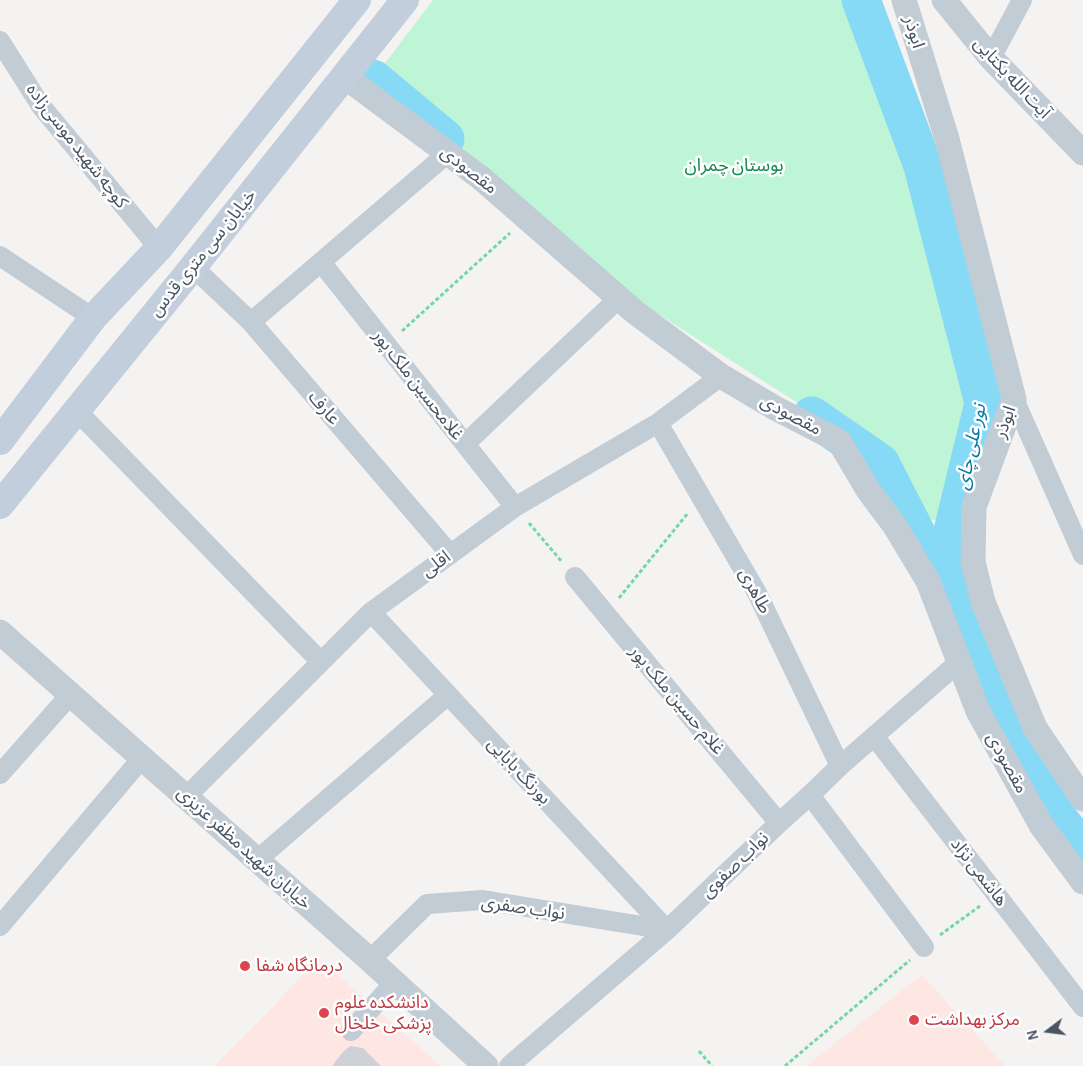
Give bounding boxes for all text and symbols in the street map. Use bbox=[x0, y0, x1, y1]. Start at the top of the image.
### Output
street label: ابوذر bbox=[899, 13, 929, 51]
street label: آیت الله یکتایی bbox=[969, 33, 1055, 123]
street label: کوچه شهید موسی‌زاده bbox=[22, 79, 132, 213]
street label: مقصودی bbox=[436, 141, 502, 199]
park label: بوستان چمران bbox=[685, 155, 783, 177]
street label: خیابان سی متری قدس bbox=[145, 185, 261, 321]
street label: غلامحسین ملک پور bbox=[368, 325, 468, 445]
street label: عارف bbox=[303, 387, 345, 429]
street label: مقصودی bbox=[757, 390, 825, 440]
water label: نور علی چای bbox=[951, 402, 991, 492]
street label: ابوذر bbox=[989, 403, 1021, 441]
street label: اقلی bbox=[417, 546, 455, 582]
street label: طاهری bbox=[734, 564, 776, 618]
street label: غلام حسین ملک پور bbox=[625, 641, 729, 759]
street label: مقصودی bbox=[982, 729, 1032, 797]
street label: بورنگ بابایی bbox=[483, 733, 555, 809]
street label: خیابان شهید مظفر عزیزی bbox=[172, 782, 316, 914]
street label: نواب صفوی bbox=[697, 827, 773, 903]
street label: هاشمی نژاد bbox=[946, 834, 1012, 910]
street label: نواب صفری bbox=[480, 891, 566, 925]
place label: درمانگاه شفا bbox=[256, 955, 343, 977]
marker: درمانگاه شفا bbox=[238, 959, 252, 973]
place label: دانشکده علوم پزشکی خلخال bbox=[335, 992, 432, 1034]
marker: دانشکده علوم پزشکی خلخال bbox=[317, 1006, 331, 1020]
north arrow bbox=[1023, 1006, 1073, 1056]
place label: مرکز بهداشت bbox=[925, 1009, 1020, 1031]
marker: مرکز بهداشت bbox=[907, 1013, 921, 1027]
text: N bbox=[1025, 1028, 1042, 1041]

